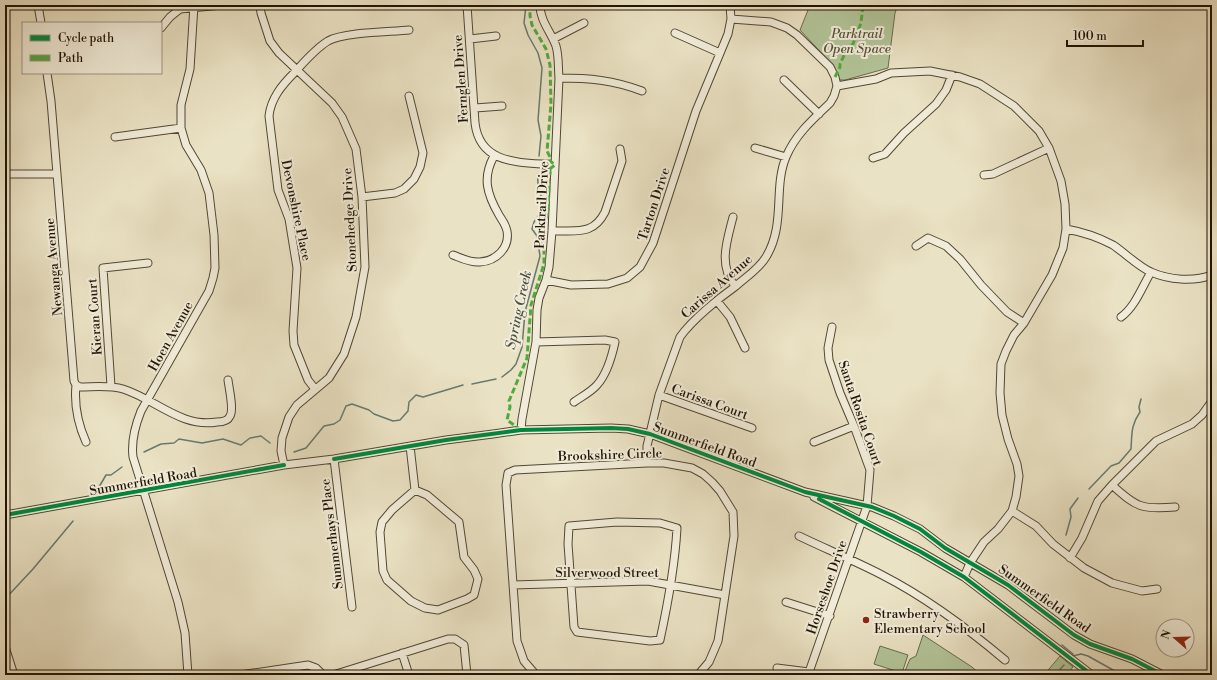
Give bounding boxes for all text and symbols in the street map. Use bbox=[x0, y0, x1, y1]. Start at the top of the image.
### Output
legend bbox=[22, 22, 162, 74]
scale bar bbox=[1067, 22, 1143, 48]
park label: Parktrail Open Space bbox=[823, 26, 891, 57]
text: 100 m bbox=[1073, 29, 1107, 44]
text: Cycle path bbox=[58, 31, 114, 46]
street label: Fernglen Drive bbox=[450, 34, 472, 124]
text: Path bbox=[58, 51, 83, 66]
street label: Devonshire Place bbox=[278, 158, 315, 263]
street label: Parktrail Drive bbox=[532, 160, 552, 249]
street label: Tarton Drive bbox=[635, 165, 673, 243]
street label: Stonehedge Drive bbox=[339, 167, 361, 272]
street label: Newanga Avenue bbox=[42, 217, 66, 317]
street label: Carissa Avenue bbox=[678, 251, 756, 322]
water label: Spring Creek bbox=[502, 269, 536, 351]
street label: Kieran Court bbox=[84, 278, 106, 356]
street label: Hoen Avenue bbox=[145, 298, 197, 374]
street label: Santa Rosita Court bbox=[835, 359, 886, 468]
street label: Carissa Court bbox=[669, 381, 751, 423]
street label: Summerfield Road bbox=[651, 419, 759, 471]
street label: Brookshire Circle bbox=[557, 445, 663, 465]
street label: Summerfield Road bbox=[88, 465, 199, 499]
street label: Summerhays Place bbox=[317, 477, 347, 590]
street label: Horseshoe Drive bbox=[803, 538, 851, 637]
street label: Summerfield Road bbox=[995, 561, 1094, 637]
street label: Silverwood Street bbox=[555, 565, 659, 581]
place label: Strawberry Elementary School bbox=[874, 606, 986, 637]
marker: Strawberry Elementary School bbox=[861, 615, 871, 625]
north arrow bbox=[1155, 618, 1195, 658]
text: N bbox=[1158, 628, 1175, 641]

